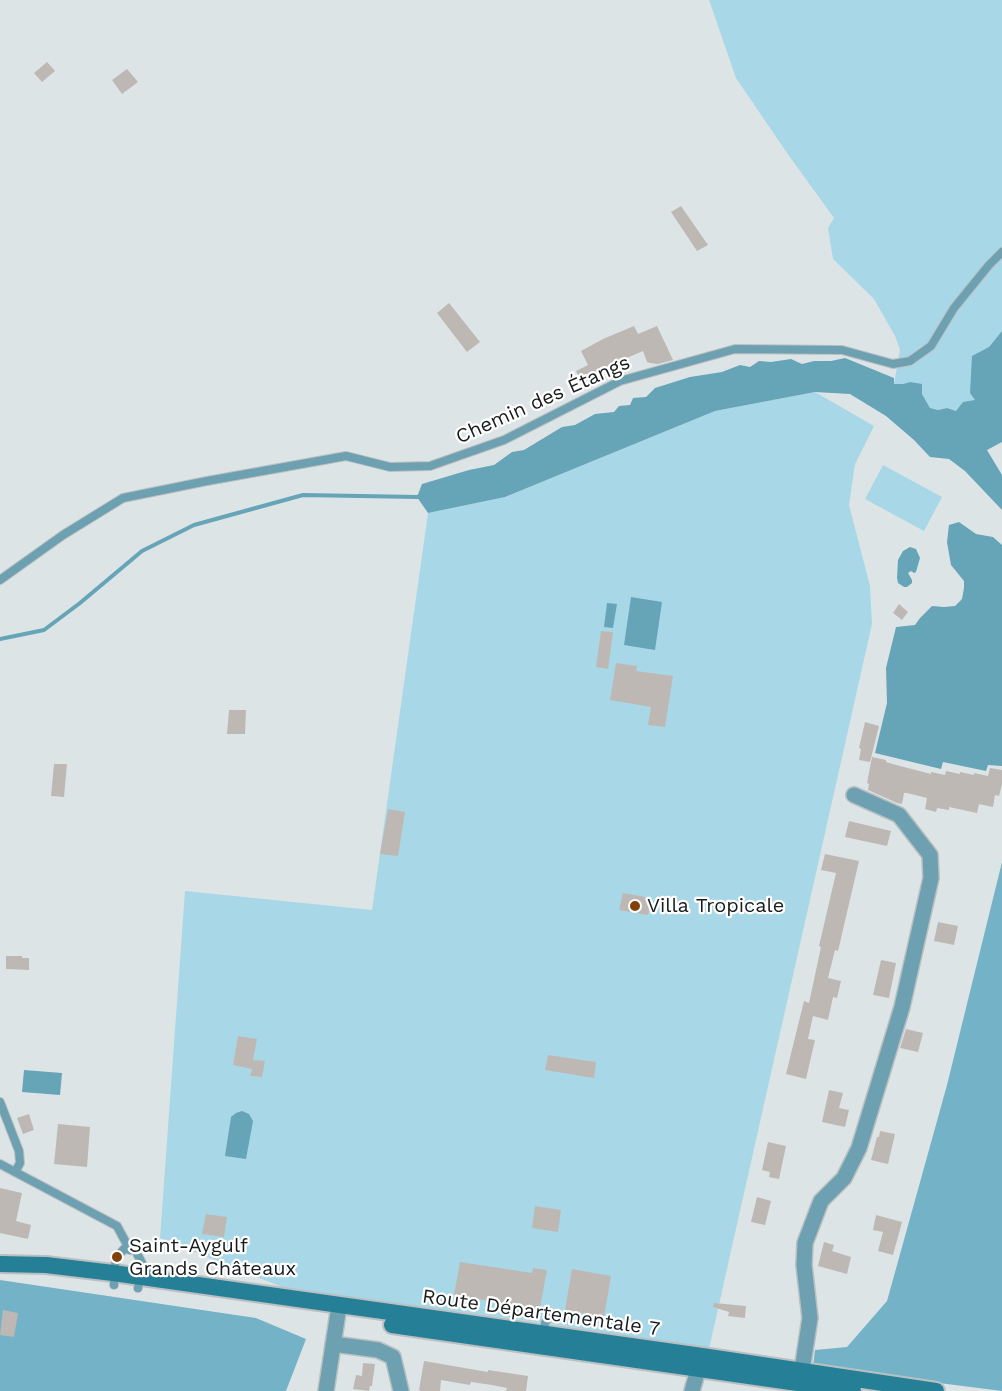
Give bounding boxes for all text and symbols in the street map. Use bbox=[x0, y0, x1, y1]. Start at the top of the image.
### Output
street label: Chemin des Étangs bbox=[452, 351, 634, 449]
place label: Villa Tropicale bbox=[647, 894, 784, 918]
marker: Villa Tropicale bbox=[628, 899, 642, 913]
place label: Saint-Aygulf Grands Châteaux bbox=[129, 1234, 296, 1281]
marker: Saint-Aygulf Grands Châteaux bbox=[110, 1250, 124, 1264]
street label: Route Départementale 7 bbox=[421, 1284, 661, 1342]

